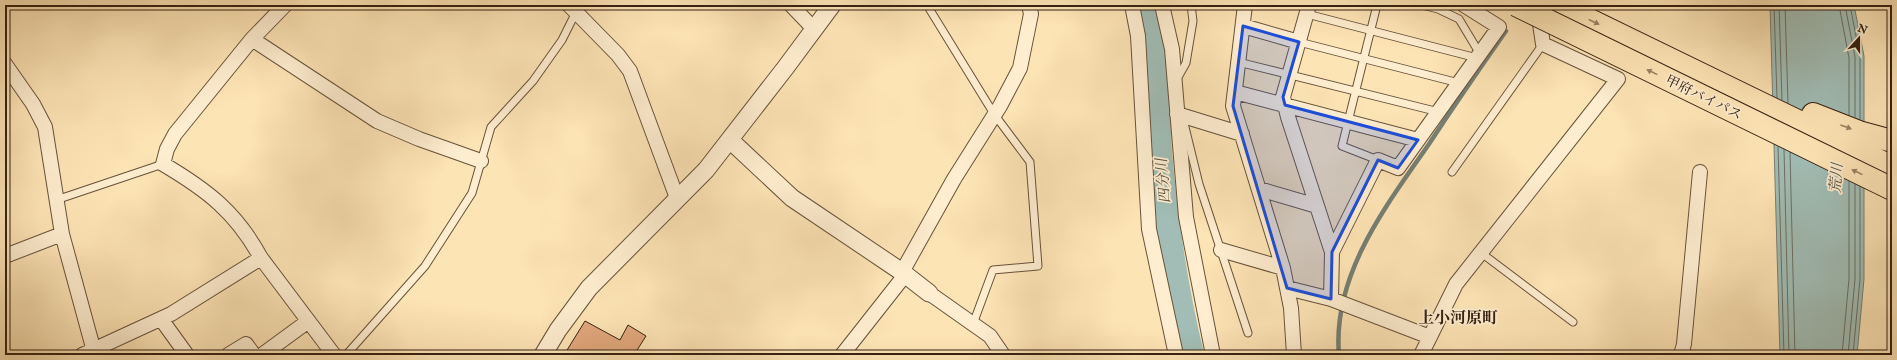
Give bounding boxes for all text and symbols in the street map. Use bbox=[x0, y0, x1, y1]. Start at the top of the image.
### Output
north arrow bbox=[1839, 18, 1879, 58]
one-way arrow bbox=[1588, 19, 1600, 25]
text: N bbox=[1854, 21, 1870, 38]
one-way arrow bbox=[1647, 69, 1658, 75]
street label: 甲府バイパス bbox=[1662, 71, 1745, 124]
one-way arrow bbox=[1841, 124, 1853, 130]
water label: 四分川 bbox=[1152, 156, 1175, 204]
water label: 荒川 bbox=[1826, 160, 1847, 194]
one-way arrow bbox=[1851, 169, 1863, 175]
district label: 上小河原町 bbox=[1418, 309, 1498, 329]

